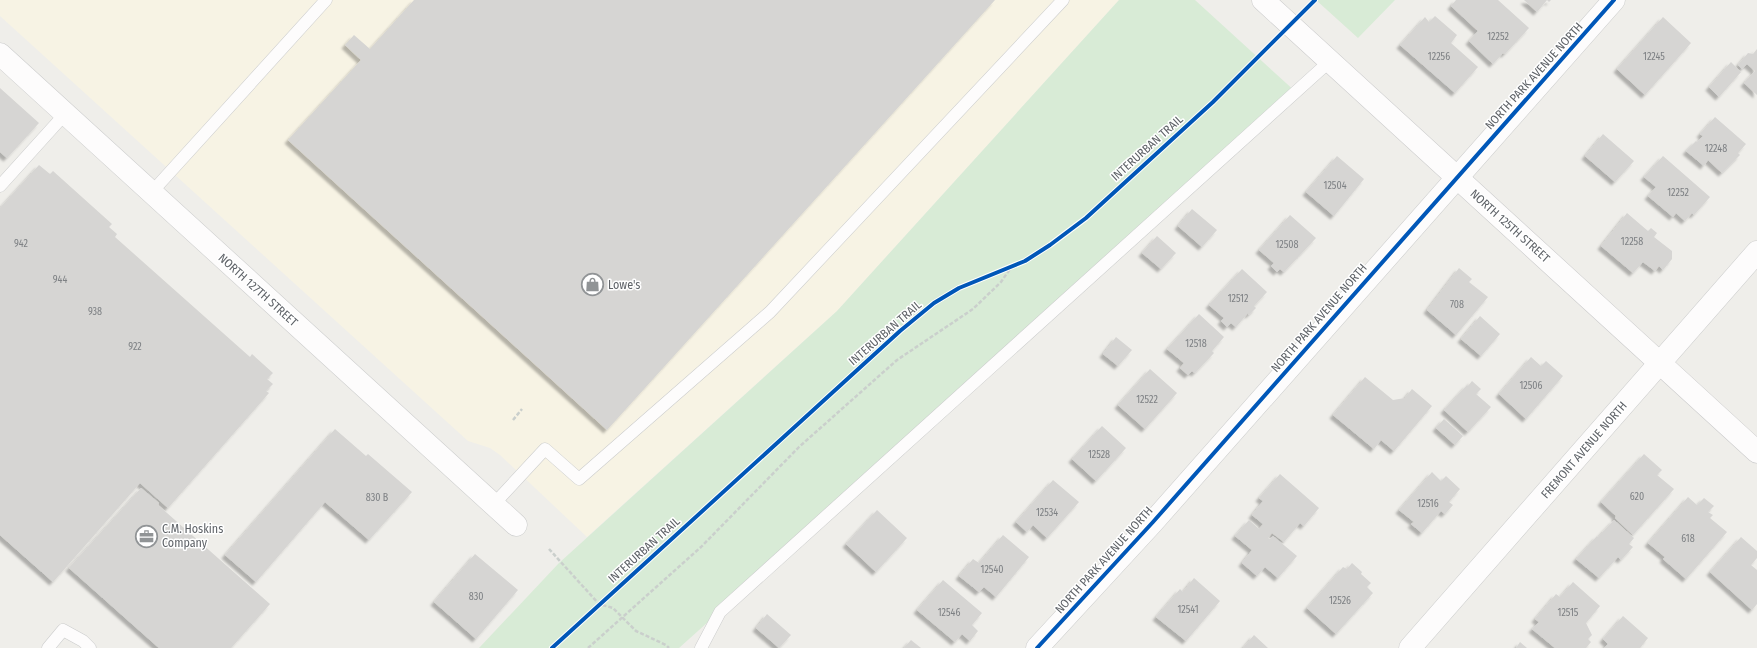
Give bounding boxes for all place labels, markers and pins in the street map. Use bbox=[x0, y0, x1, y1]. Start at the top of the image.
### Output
shop icon: Lowe's bbox=[580, 272, 606, 298]
place label: Lowe's bbox=[608, 278, 640, 292]
place label: C.M. Hoskins Company bbox=[162, 522, 223, 550]
office icon: C.M. Hoskins Company bbox=[133, 523, 159, 549]

